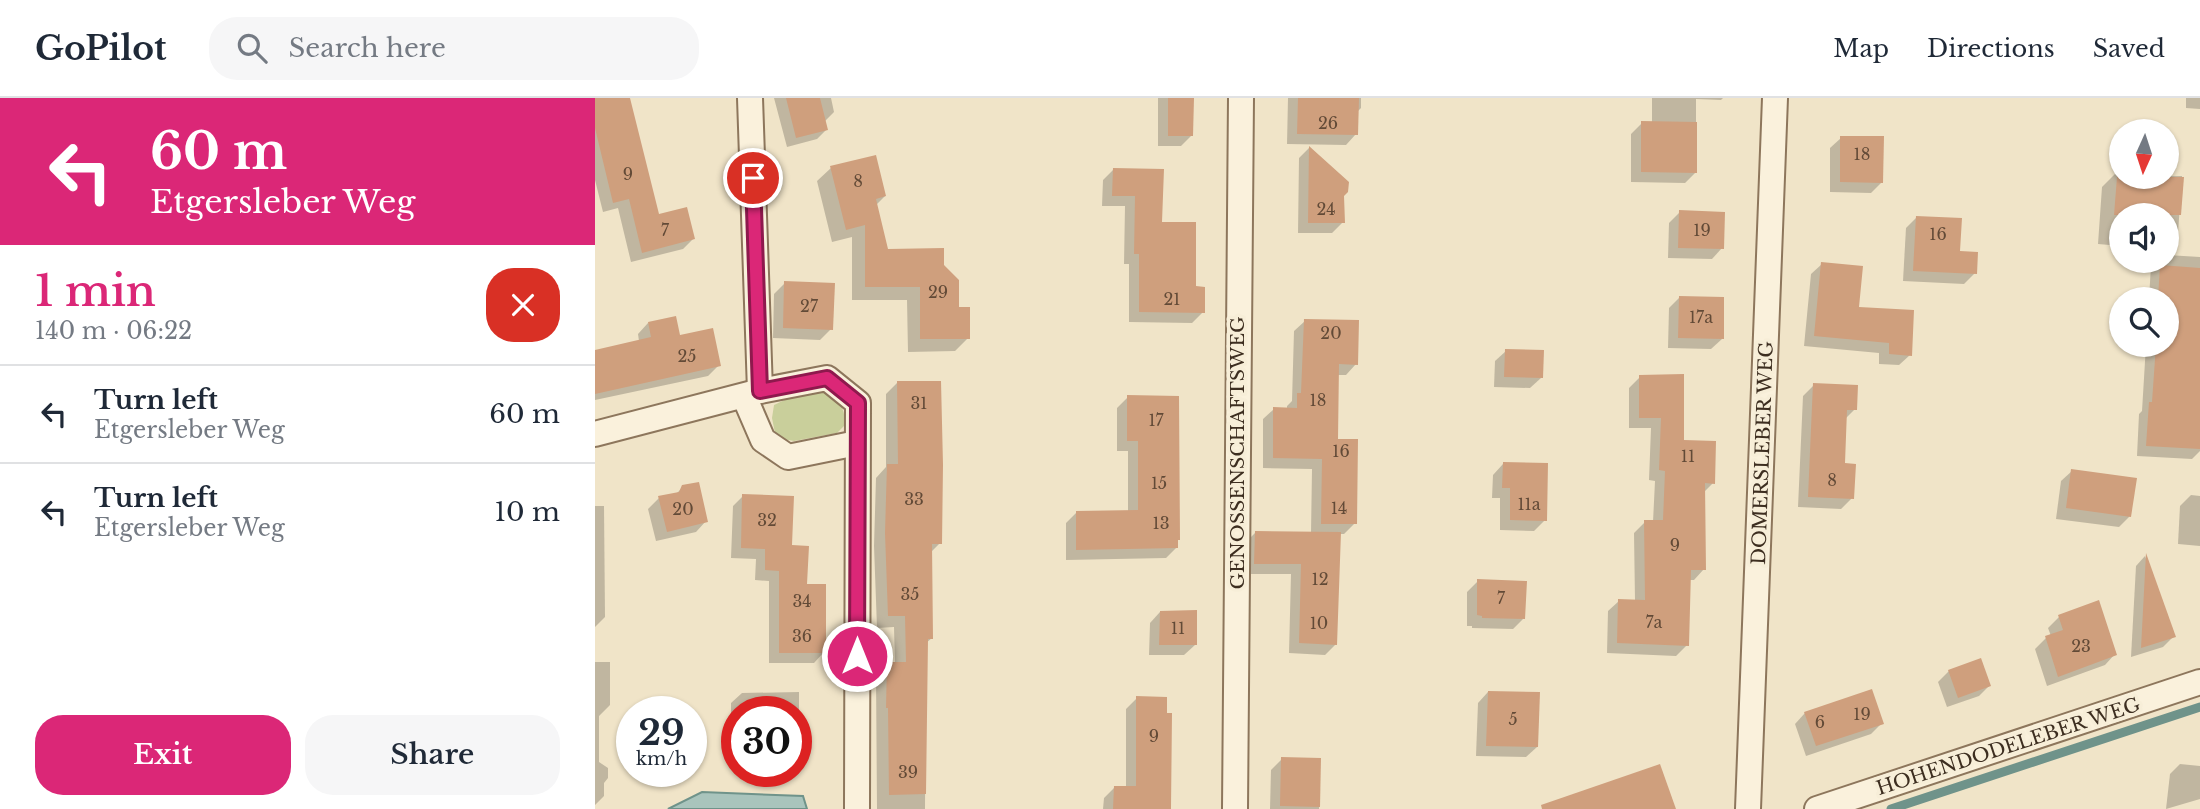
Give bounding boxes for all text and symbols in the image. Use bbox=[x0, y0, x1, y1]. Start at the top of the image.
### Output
search box bbox=[209, 17, 699, 80]
text: GoPilot bbox=[35, 28, 167, 69]
icon: search bbox=[233, 29, 271, 67]
text: Search here bbox=[289, 32, 446, 64]
text: Map bbox=[1833, 34, 1889, 63]
text: Directions bbox=[1927, 34, 2055, 63]
text: Saved bbox=[2093, 34, 2165, 63]
house number: 26 bbox=[1318, 113, 1338, 133]
north arrow bbox=[2109, 119, 2179, 189]
map controls bbox=[2109, 119, 2179, 357]
text: 60 m bbox=[150, 121, 287, 182]
icon: left bbox=[35, 126, 126, 217]
house number: 18 bbox=[1854, 144, 1870, 164]
pin bbox=[723, 148, 783, 208]
icon: arrive bbox=[734, 159, 772, 197]
house number: 9 bbox=[623, 164, 633, 184]
house number: 8 bbox=[853, 171, 863, 191]
text: Etgersleber Weg bbox=[150, 182, 415, 222]
house number: 24 bbox=[1316, 199, 1336, 219]
button: sound bbox=[2109, 203, 2179, 273]
house number: 7 bbox=[661, 220, 670, 240]
house number: 19 bbox=[1693, 220, 1711, 240]
house number: 16 bbox=[1929, 224, 1947, 244]
text: 1 min bbox=[35, 265, 156, 317]
button: close bbox=[486, 268, 560, 342]
house number: 29 bbox=[928, 282, 948, 302]
button: search bbox=[2109, 287, 2179, 357]
house number: 21 bbox=[1164, 289, 1181, 309]
house number: 27 bbox=[800, 296, 819, 316]
house number: 17a bbox=[1689, 307, 1713, 327]
street label: GENOSSENSCHAFTSWEG bbox=[1226, 316, 1249, 590]
text: 140 m · 06:22 bbox=[35, 317, 192, 345]
house number: 20 bbox=[1320, 323, 1342, 343]
street label: DOMERSLEBER WEG bbox=[1747, 340, 1778, 565]
house number: 25 bbox=[678, 346, 696, 366]
text: Turn left bbox=[94, 384, 218, 416]
house number: 18 bbox=[1310, 390, 1326, 410]
house number: 31 bbox=[911, 393, 928, 413]
icon: left bbox=[35, 395, 73, 433]
text: 60 m bbox=[489, 398, 560, 430]
house number: 17 bbox=[1148, 410, 1165, 430]
text: Etgersleber Weg bbox=[94, 416, 285, 444]
house number: 16 bbox=[1332, 441, 1350, 461]
house number: 11 bbox=[1681, 446, 1695, 466]
house number: 8 bbox=[1827, 470, 1837, 490]
house number: 15 bbox=[1151, 473, 1167, 493]
text: Turn left bbox=[94, 482, 218, 514]
house number: 33 bbox=[904, 489, 924, 509]
icon: left bbox=[35, 493, 73, 531]
house number: 11a bbox=[1517, 494, 1541, 514]
text: 10 m bbox=[494, 496, 560, 528]
house number: 14 bbox=[1331, 498, 1347, 518]
house number: 20 bbox=[672, 499, 694, 519]
house number: 32 bbox=[757, 510, 777, 530]
house number: 13 bbox=[1153, 513, 1170, 533]
text: Etgersleber Weg bbox=[94, 514, 285, 542]
house number: 9 bbox=[1670, 535, 1680, 555]
house number: 12 bbox=[1312, 569, 1329, 589]
house number: 35 bbox=[901, 584, 919, 604]
house number: 7 bbox=[1497, 588, 1506, 608]
house number: 34 bbox=[792, 591, 812, 611]
house number: 7a bbox=[1646, 612, 1663, 632]
house number: 10 bbox=[1310, 613, 1328, 633]
house number: 11 bbox=[1171, 618, 1185, 638]
position arrow bbox=[820, 619, 894, 693]
house number: 36 bbox=[792, 626, 812, 646]
house number: 23 bbox=[2071, 636, 2091, 656]
street label: HOHENDODELEBER WEG bbox=[1873, 693, 2143, 800]
speed limit sign: 30 bbox=[721, 696, 812, 787]
house number: 19 bbox=[1853, 704, 1871, 724]
house number: 5 bbox=[1508, 709, 1518, 729]
text: 29 bbox=[638, 711, 685, 754]
house number: 6 bbox=[1815, 712, 1825, 732]
button: Exit bbox=[35, 715, 291, 795]
button: Share bbox=[305, 715, 560, 795]
house number: 9 bbox=[1149, 726, 1159, 746]
text: km/h bbox=[636, 748, 687, 770]
house number: 39 bbox=[898, 762, 918, 782]

